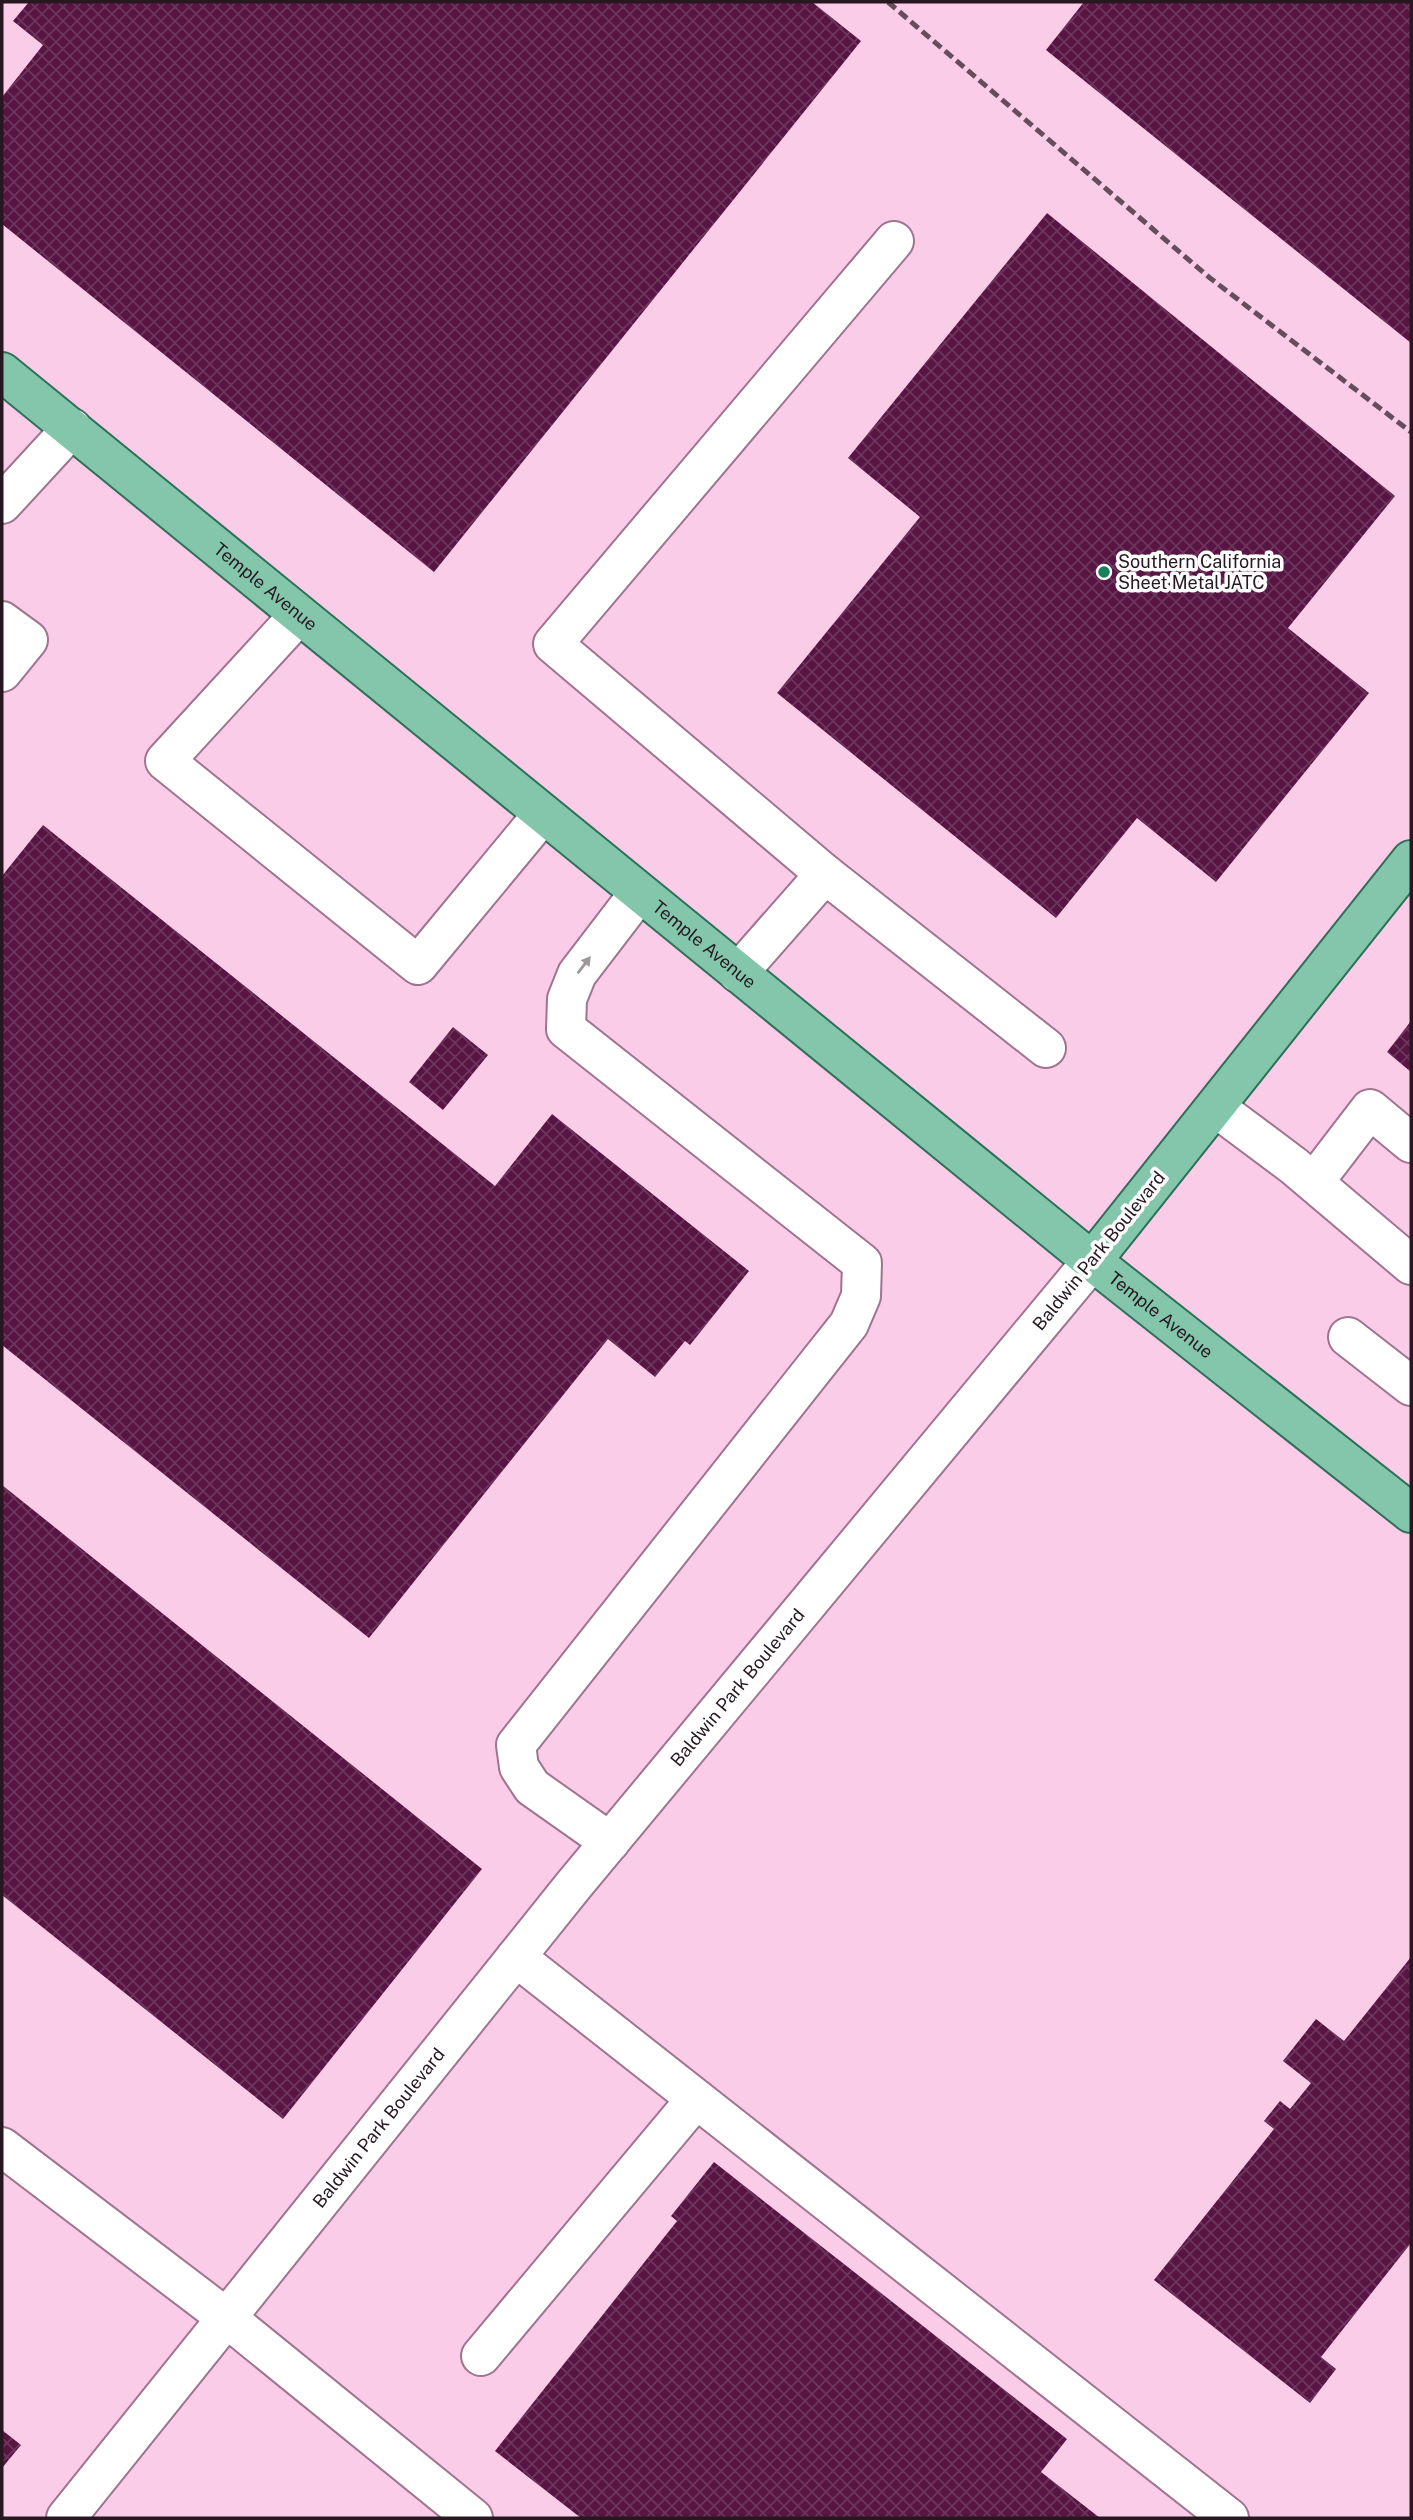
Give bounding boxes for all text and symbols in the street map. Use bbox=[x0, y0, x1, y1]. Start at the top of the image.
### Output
street label: Temple Avenue bbox=[210, 538, 322, 635]
place label: Southern California Sheet Metal JATC bbox=[1118, 551, 1281, 593]
marker: Southern California Sheet Metal JATC bbox=[1096, 564, 1112, 580]
street label: Temple Avenue bbox=[648, 896, 760, 993]
one-way arrow bbox=[577, 955, 591, 974]
street label: Baldwin Park Boulevard bbox=[1028, 1167, 1169, 1334]
street label: Temple Avenue bbox=[1104, 1267, 1217, 1363]
street label: Baldwin Park Boulevard bbox=[666, 1604, 809, 1770]
street label: Baldwin Park Boulevard bbox=[308, 2044, 449, 2212]

